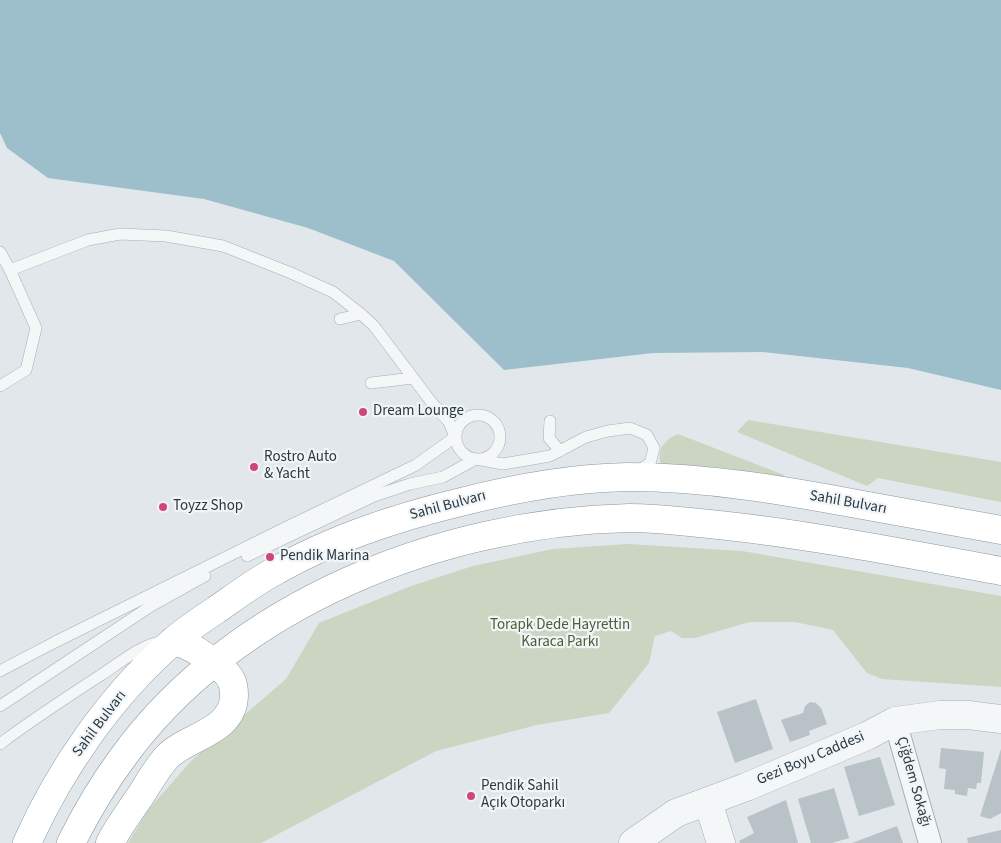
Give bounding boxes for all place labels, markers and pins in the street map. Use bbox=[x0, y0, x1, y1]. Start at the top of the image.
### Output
place label: Dream Lounge bbox=[373, 403, 464, 421]
marker: Dream Lounge bbox=[357, 406, 369, 418]
place label: Rostro Auto & Yacht bbox=[264, 449, 337, 484]
marker: Rostro Auto & Yacht bbox=[248, 461, 260, 473]
place label: Toyzz Shop bbox=[173, 498, 243, 516]
marker: Toyzz Shop bbox=[157, 501, 169, 513]
place label: Pendik Marina bbox=[280, 548, 369, 566]
marker: Pendik Marina bbox=[264, 551, 276, 563]
place label: Pendik Sahil Açık Otoparkı bbox=[481, 778, 565, 813]
marker: Pendik Sahil Açık Otoparkı bbox=[465, 790, 477, 802]

